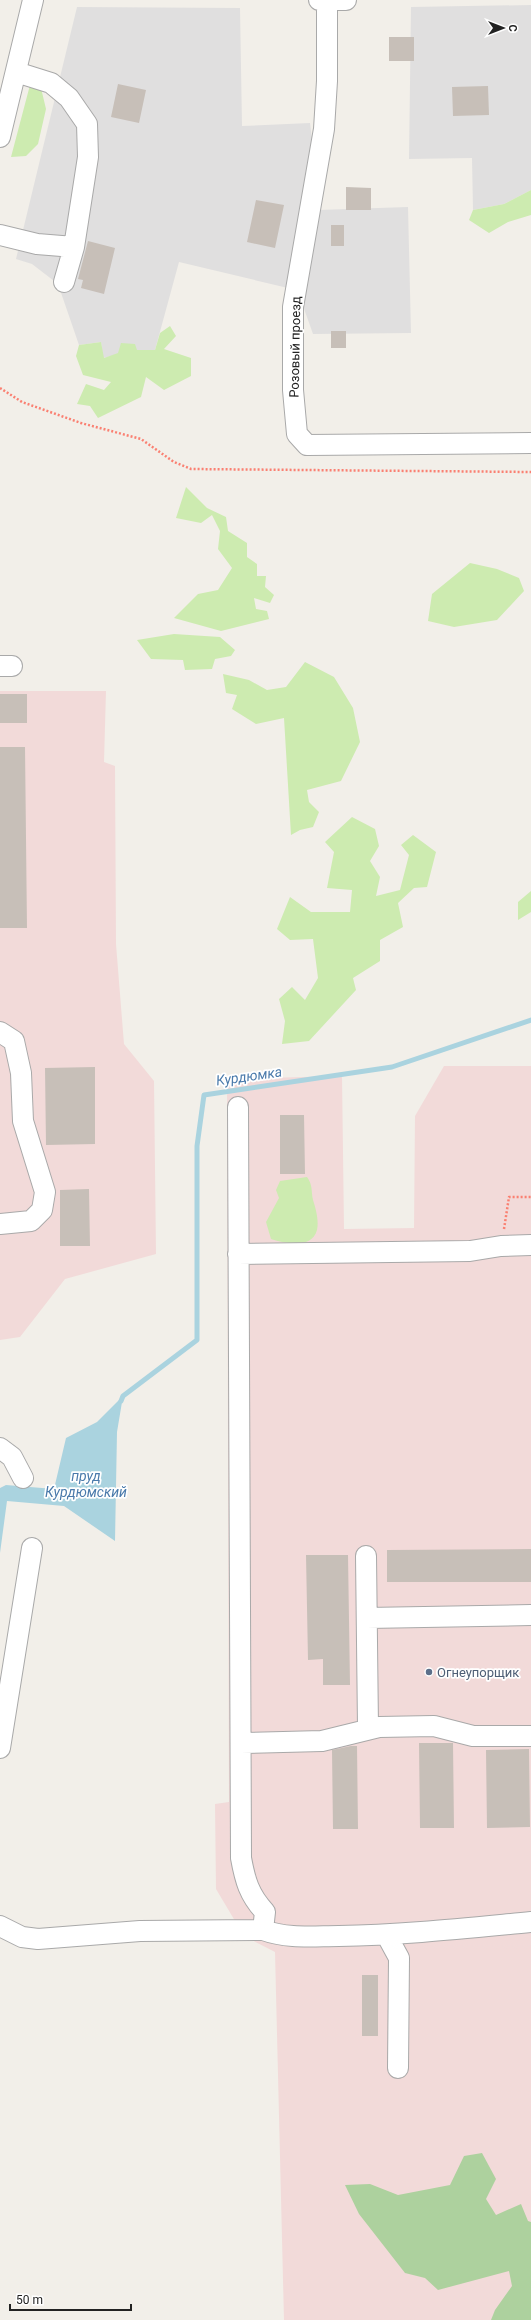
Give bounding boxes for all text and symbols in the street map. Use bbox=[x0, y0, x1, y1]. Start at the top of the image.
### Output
north arrow bbox=[483, 8, 523, 48]
text: С bbox=[506, 24, 519, 32]
street label: Розовый проезд bbox=[287, 296, 303, 398]
water label: Курдюмка bbox=[215, 1063, 283, 1089]
water label: пруд Курдюмский bbox=[45, 1468, 127, 1500]
place label: Огнеупорщик bbox=[437, 1665, 519, 1680]
marker: Огнеупорщик bbox=[424, 1667, 434, 1677]
scale bar bbox=[10, 2286, 131, 2312]
text: 50 m bbox=[16, 2293, 43, 2307]

